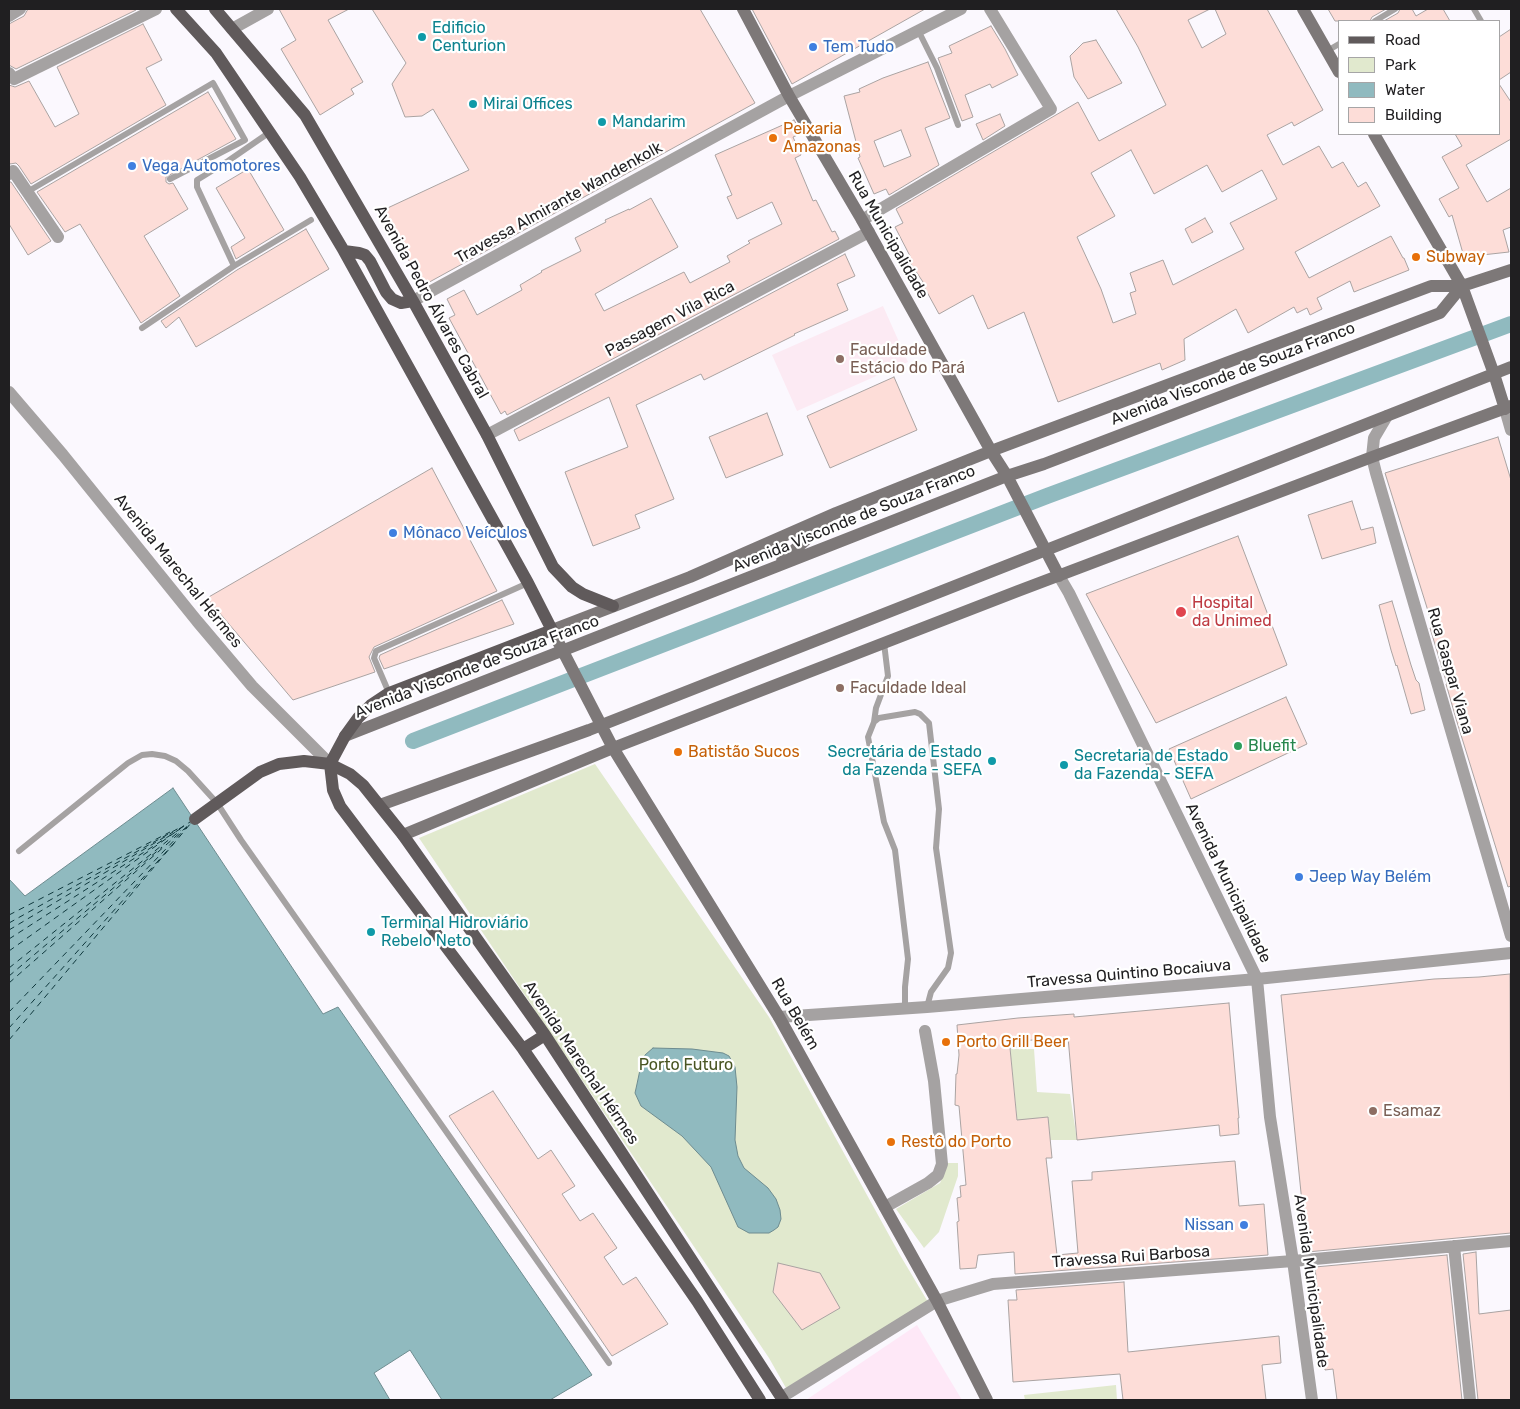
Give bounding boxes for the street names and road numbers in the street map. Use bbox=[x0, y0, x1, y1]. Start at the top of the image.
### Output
street label: Travessa Almirante Wandenkolk bbox=[452, 138, 666, 268]
street label: Rua Municipalidade bbox=[844, 168, 932, 302]
street label: Avenida Pedro Álvares Cabral bbox=[370, 202, 492, 402]
street label: Passagem Vila Rica bbox=[602, 277, 738, 361]
street label: Avenida Visconde de Souza Franco bbox=[1108, 318, 1358, 430]
street label: Avenida Visconde de Souza Franco bbox=[730, 461, 978, 577]
street label: Avenida Marechal Hérmes bbox=[110, 490, 246, 652]
street label: Rua Gaspar Viana bbox=[1423, 605, 1477, 737]
street label: Avenida Visconde de Souza Franco bbox=[352, 611, 602, 723]
street label: Avenida Municipalidade bbox=[1181, 800, 1275, 966]
street label: Travessa Quintino Bocaiuva bbox=[1026, 956, 1232, 992]
street label: Rua Belém bbox=[767, 975, 823, 1053]
street label: Avenida Marechal Hérmes bbox=[519, 978, 643, 1148]
street label: Avenida Municipalidade bbox=[1289, 1193, 1333, 1369]
street label: Travessa Rui Barbosa bbox=[1051, 1242, 1211, 1272]

